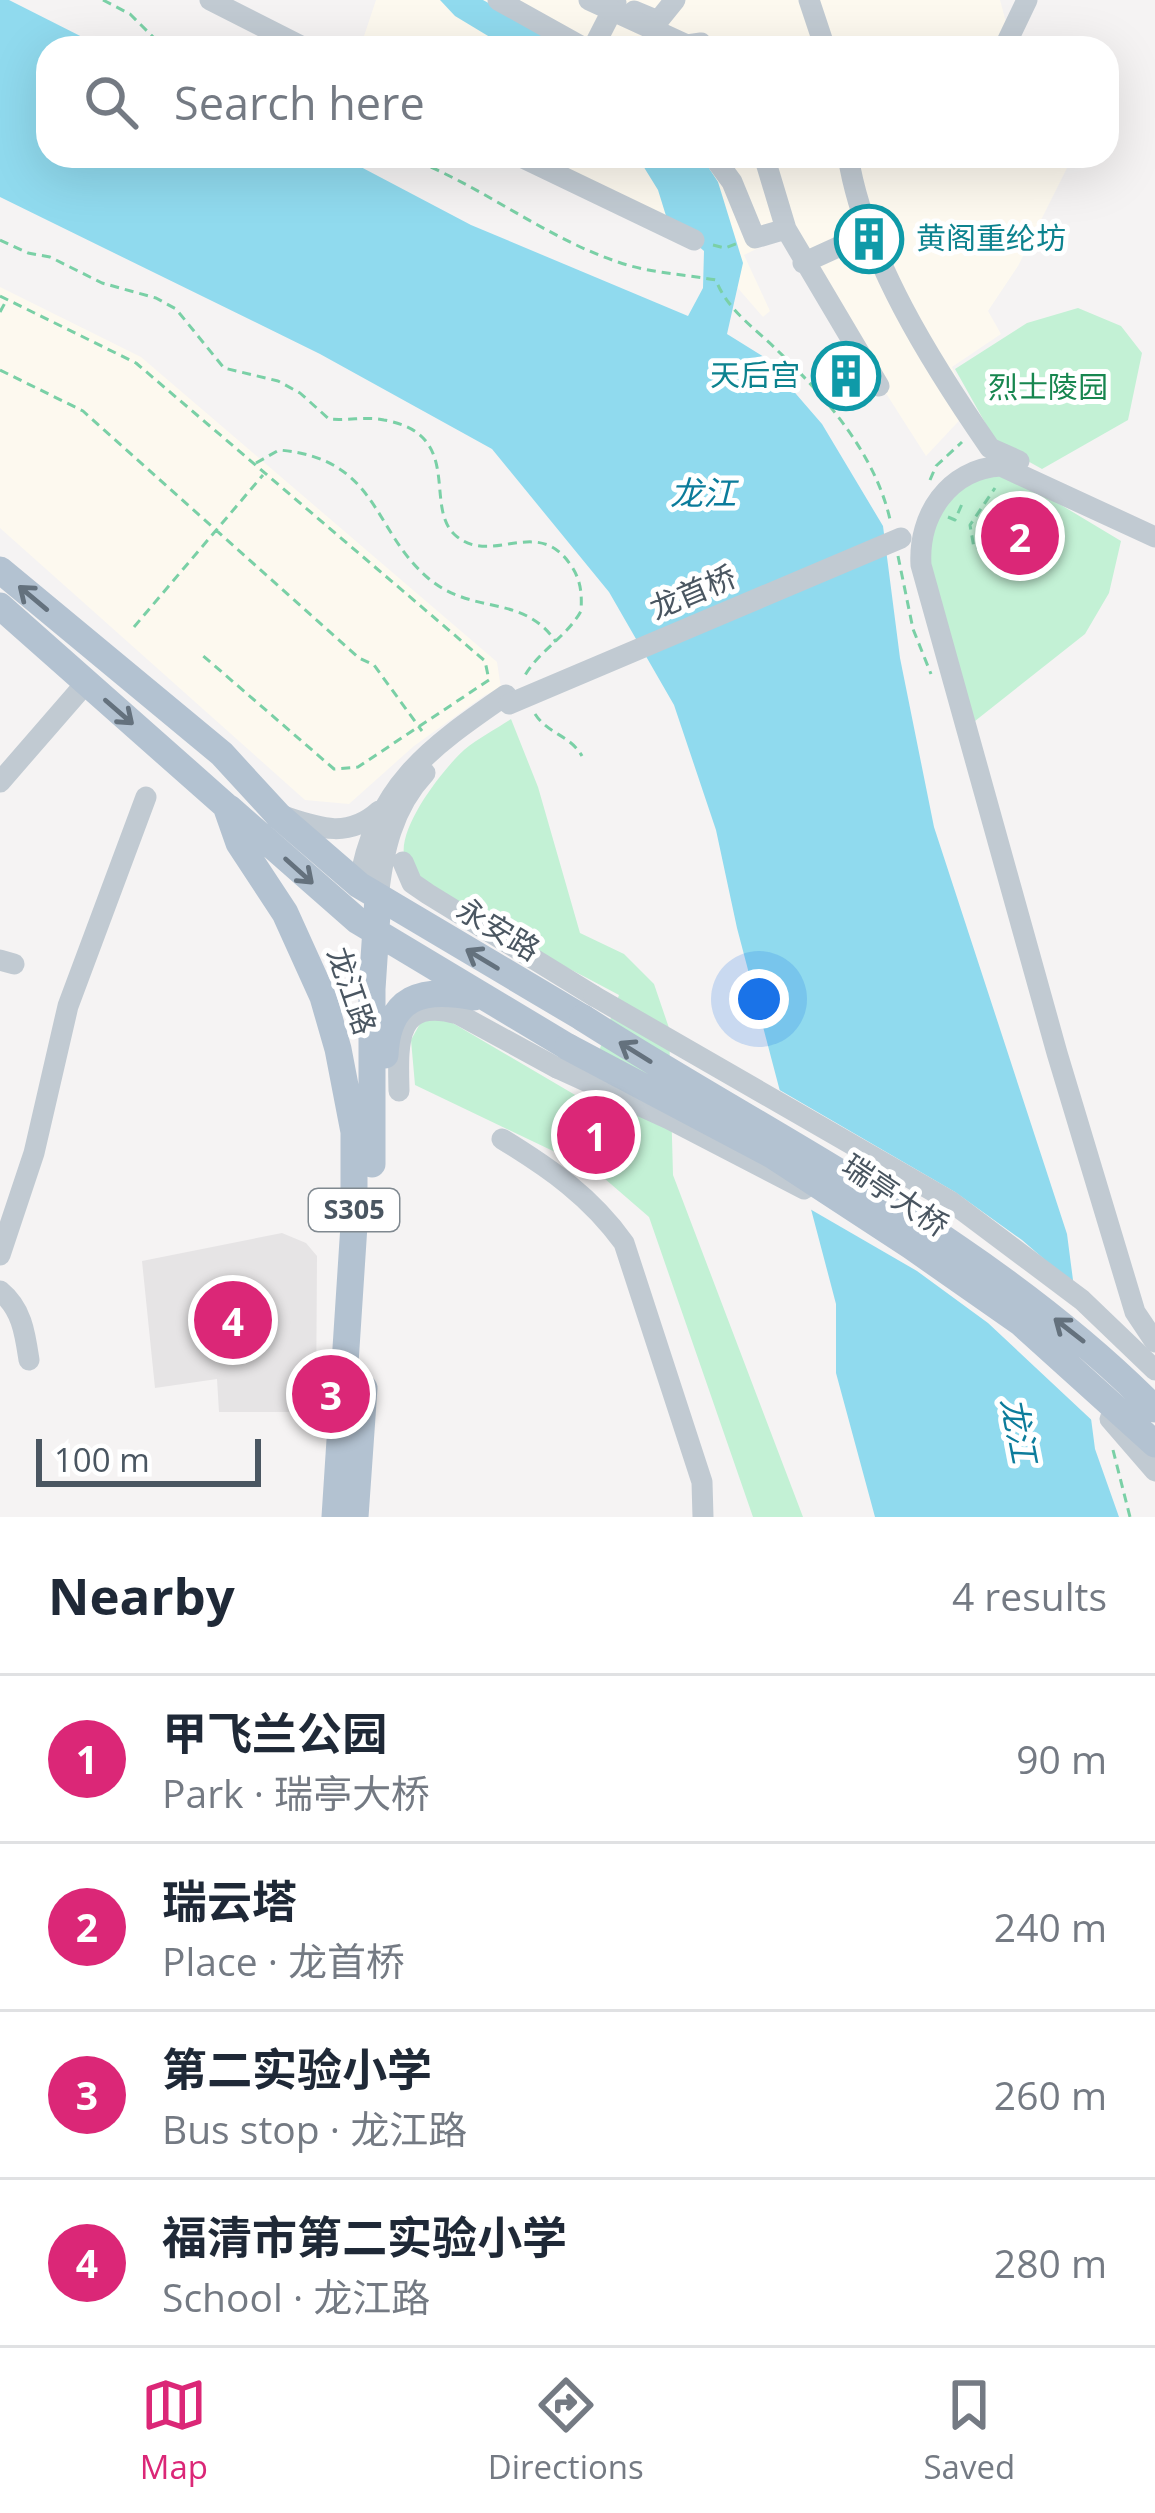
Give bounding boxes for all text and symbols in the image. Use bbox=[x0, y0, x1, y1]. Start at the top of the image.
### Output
search box bbox=[36, 36, 1119, 168]
icon: search bbox=[78, 69, 144, 135]
text: Search here bbox=[174, 72, 425, 133]
building icon: 黄阁重纶坊 bbox=[834, 204, 904, 274]
place label: 黄阁重纶坊 bbox=[916, 217, 1066, 258]
building icon: 天后宫 bbox=[811, 341, 881, 411]
place label: 天后宫 bbox=[710, 354, 800, 395]
park label: 烈士陵园 bbox=[988, 366, 1108, 407]
water label: 龙江 bbox=[670, 470, 739, 515]
pin: 2 bbox=[981, 491, 1059, 581]
street label: 龙首桥 bbox=[643, 555, 742, 628]
one-way arrow bbox=[18, 585, 50, 612]
one-way arrow bbox=[103, 698, 134, 725]
one-way arrow bbox=[283, 857, 313, 884]
street label: 永安路 bbox=[450, 888, 548, 969]
street label: 龙江路 bbox=[318, 941, 386, 1040]
one-way arrow bbox=[465, 946, 500, 970]
your location bbox=[729, 969, 789, 1029]
one-way arrow bbox=[619, 1040, 653, 1064]
pin: 1 bbox=[557, 1090, 635, 1180]
street label: 瑞亭大桥 bbox=[835, 1144, 957, 1245]
road number: S305 bbox=[309, 1189, 399, 1231]
pin: 4 bbox=[194, 1275, 272, 1365]
one-way arrow bbox=[1054, 1317, 1086, 1344]
pin: 3 bbox=[292, 1349, 370, 1439]
water label: 龙江 bbox=[991, 1393, 1048, 1470]
scale bar bbox=[36, 1433, 261, 1486]
text: 100 m bbox=[54, 1437, 150, 1482]
text: Nearby bbox=[48, 1560, 235, 1630]
text: 4 results bbox=[952, 1569, 1107, 1622]
text: 甲飞兰公园 bbox=[162, 1702, 387, 1763]
text: 1 bbox=[76, 1732, 98, 1785]
text: 90 m bbox=[1016, 1732, 1107, 1785]
text: Park · 瑞亭大桥 bbox=[162, 1766, 430, 1819]
text: 瑞云塔 bbox=[162, 1870, 297, 1931]
text: 2 bbox=[76, 1900, 98, 1953]
text: 240 m bbox=[994, 1900, 1107, 1953]
text: Place · 龙首桥 bbox=[162, 1934, 405, 1987]
text: 第二实验小学 bbox=[162, 2038, 432, 2099]
text: 3 bbox=[76, 2068, 98, 2121]
text: 260 m bbox=[994, 2068, 1107, 2121]
text: Bus stop · 龙江路 bbox=[162, 2102, 467, 2155]
text: 福清市第二实验小学 bbox=[162, 2206, 567, 2267]
text: 4 bbox=[76, 2236, 98, 2289]
text: 280 m bbox=[994, 2236, 1107, 2289]
text: School · 龙江路 bbox=[162, 2270, 430, 2323]
tab: Map bbox=[140, 2372, 208, 2489]
tab: Directions bbox=[488, 2372, 644, 2489]
tab: Saved bbox=[923, 2372, 1015, 2489]

